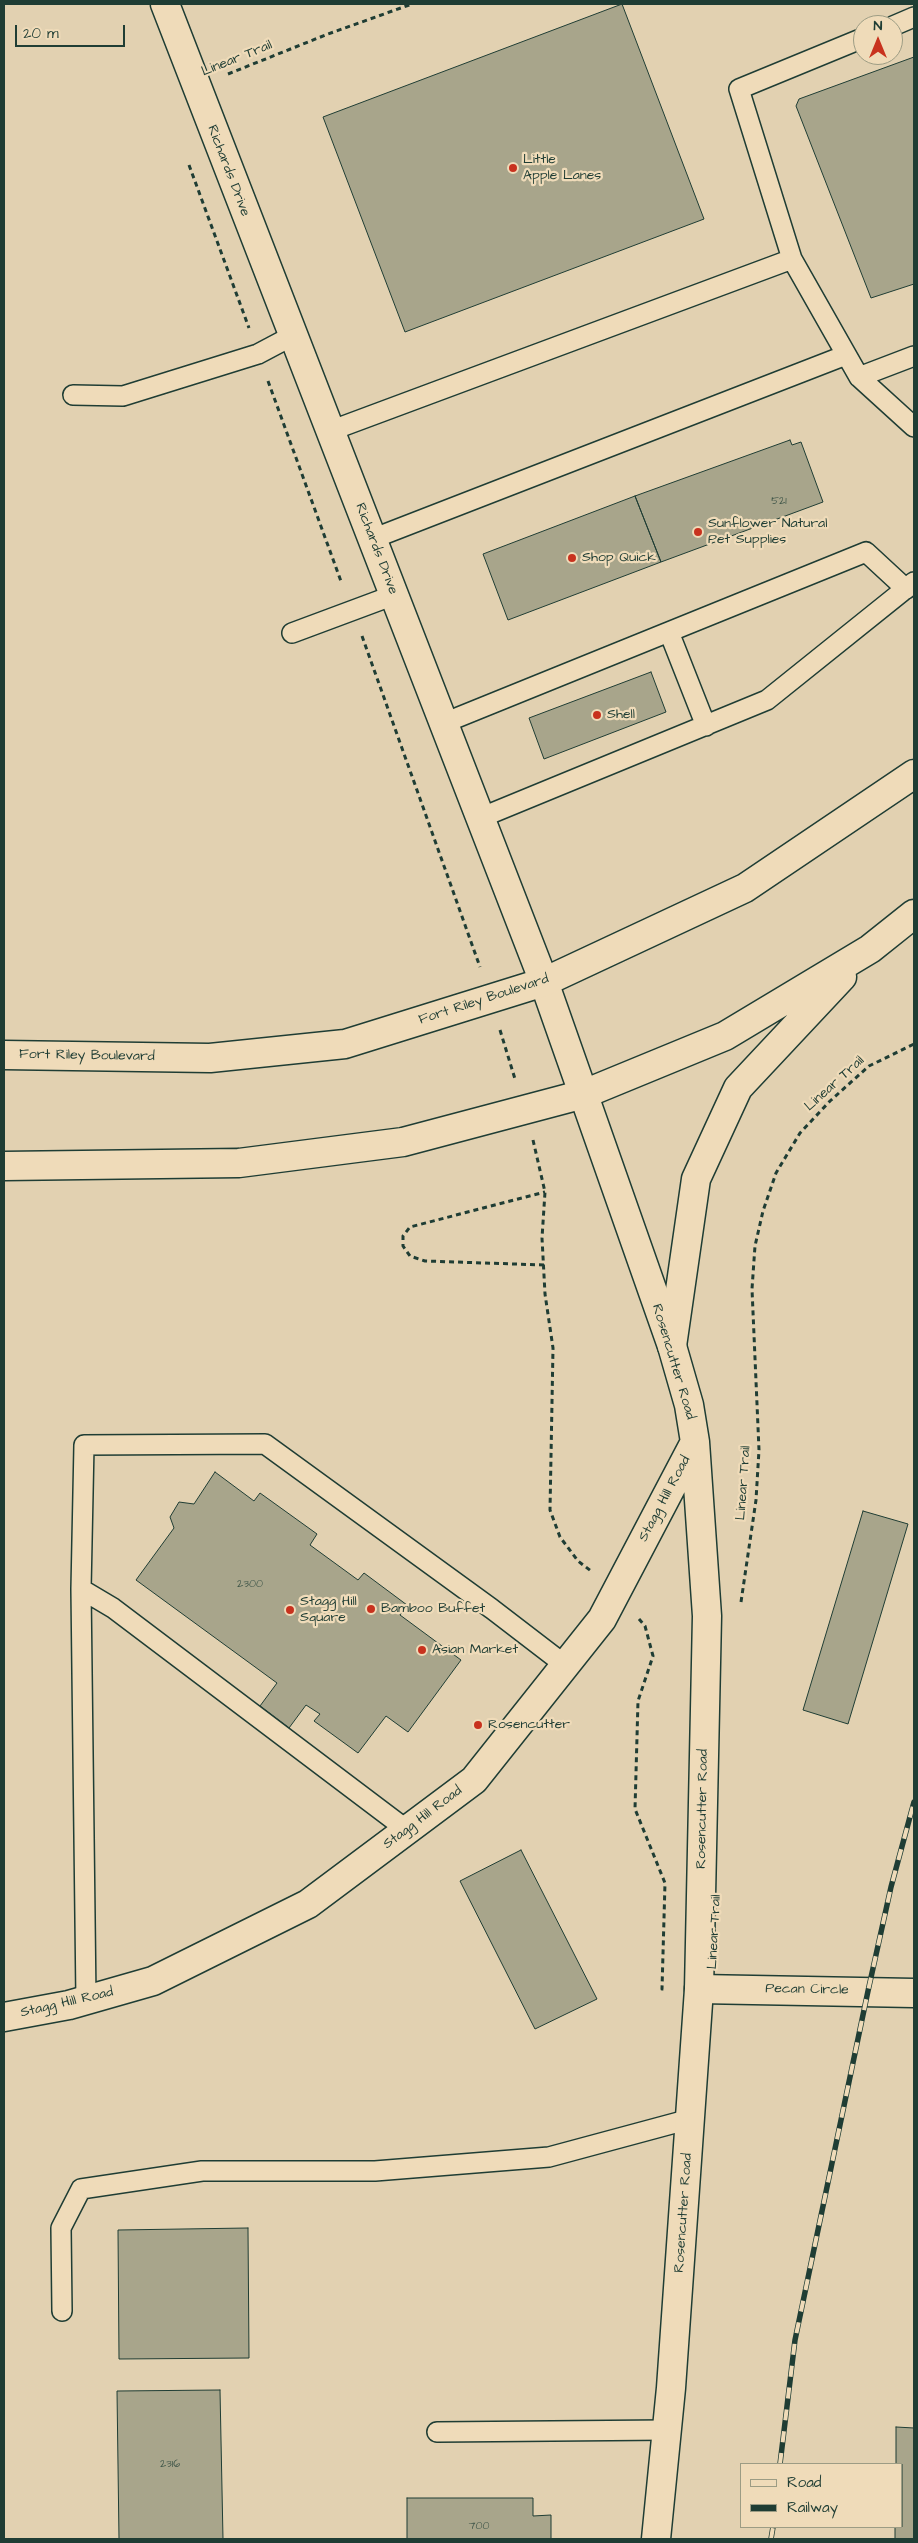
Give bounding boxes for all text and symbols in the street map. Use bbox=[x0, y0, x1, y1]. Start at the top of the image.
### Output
scale bar bbox=[18, 15, 128, 47]
north arrow bbox=[853, 15, 903, 65]
text: N bbox=[874, 16, 882, 36]
text: 20 m bbox=[23, 23, 59, 44]
street label: Linear Trail bbox=[199, 37, 275, 81]
street label: Richards Drive bbox=[203, 123, 253, 219]
place label: Little Apple Lanes bbox=[523, 152, 601, 184]
marker: Little Apple Lanes bbox=[507, 162, 519, 174]
house number: 521 bbox=[771, 495, 787, 509]
street label: Richards Drive bbox=[351, 501, 401, 597]
place label: Sunflower Natural Pet Supplies bbox=[708, 516, 827, 548]
marker: Sunflower Natural Pet Supplies bbox=[692, 526, 704, 538]
place label: Shop Quick bbox=[582, 550, 656, 566]
marker: Shop Quick bbox=[566, 552, 578, 564]
place label: Shell bbox=[607, 707, 635, 723]
marker: Shell bbox=[591, 709, 603, 721]
street label: Fort Riley Boulevard bbox=[417, 971, 551, 1029]
street label: Fort Riley Boulevard bbox=[19, 1046, 155, 1066]
street label: Linear Trail bbox=[802, 1053, 868, 1115]
street label: Rosencutter Road bbox=[647, 1302, 699, 1422]
street label: Linear Trail bbox=[733, 1445, 755, 1521]
street label: Stagg Hill Road bbox=[635, 1453, 695, 1545]
house number: 2300 bbox=[237, 1578, 263, 1592]
place label: Stagg Hill Square bbox=[300, 1594, 357, 1626]
place label: Bamboo Buffet bbox=[381, 1601, 485, 1617]
marker: Bamboo Buffet bbox=[365, 1603, 377, 1615]
marker: Stagg Hill Square bbox=[284, 1604, 296, 1616]
place label: Asian Market bbox=[432, 1642, 518, 1658]
marker: Asian Market bbox=[416, 1644, 428, 1656]
place label: Rosencutter bbox=[488, 1717, 570, 1733]
marker: Rosencutter bbox=[472, 1719, 484, 1731]
street label: Rosencutter Road bbox=[694, 1749, 712, 1869]
street label: Stagg Hill Road bbox=[380, 1783, 466, 1853]
street label: Linear Trail bbox=[705, 1894, 725, 1970]
street label: Pecan Circle bbox=[765, 1981, 849, 1999]
street label: Stagg Hill Road bbox=[19, 1984, 115, 2022]
street label: Rosencutter Road bbox=[671, 2153, 697, 2273]
house number: 2316 bbox=[160, 2458, 180, 2472]
legend bbox=[740, 2463, 903, 2528]
text: Road bbox=[787, 2472, 821, 2493]
text: Railway bbox=[787, 2497, 838, 2518]
house number: 700 bbox=[469, 2520, 489, 2534]

